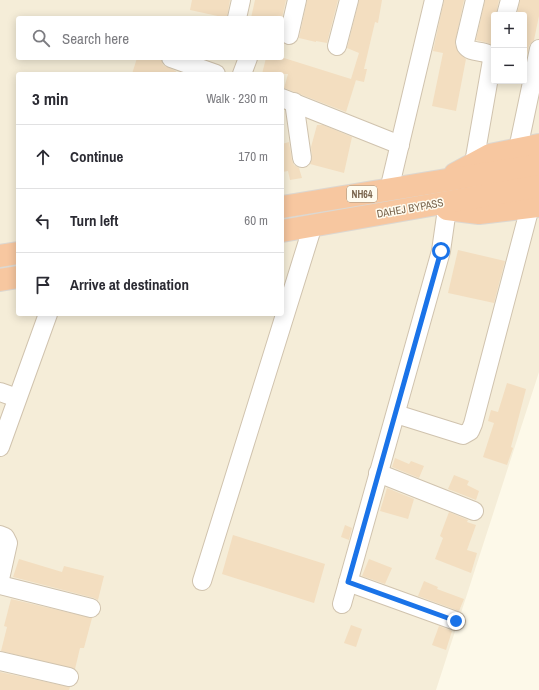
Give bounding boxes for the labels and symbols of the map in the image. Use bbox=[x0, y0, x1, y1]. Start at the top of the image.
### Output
road number: NH64 bbox=[347, 186, 377, 202]
street label: DAHEJ BYPASS bbox=[376, 195, 444, 221]
route start bbox=[432, 242, 450, 260]
route end bbox=[447, 612, 465, 630]

